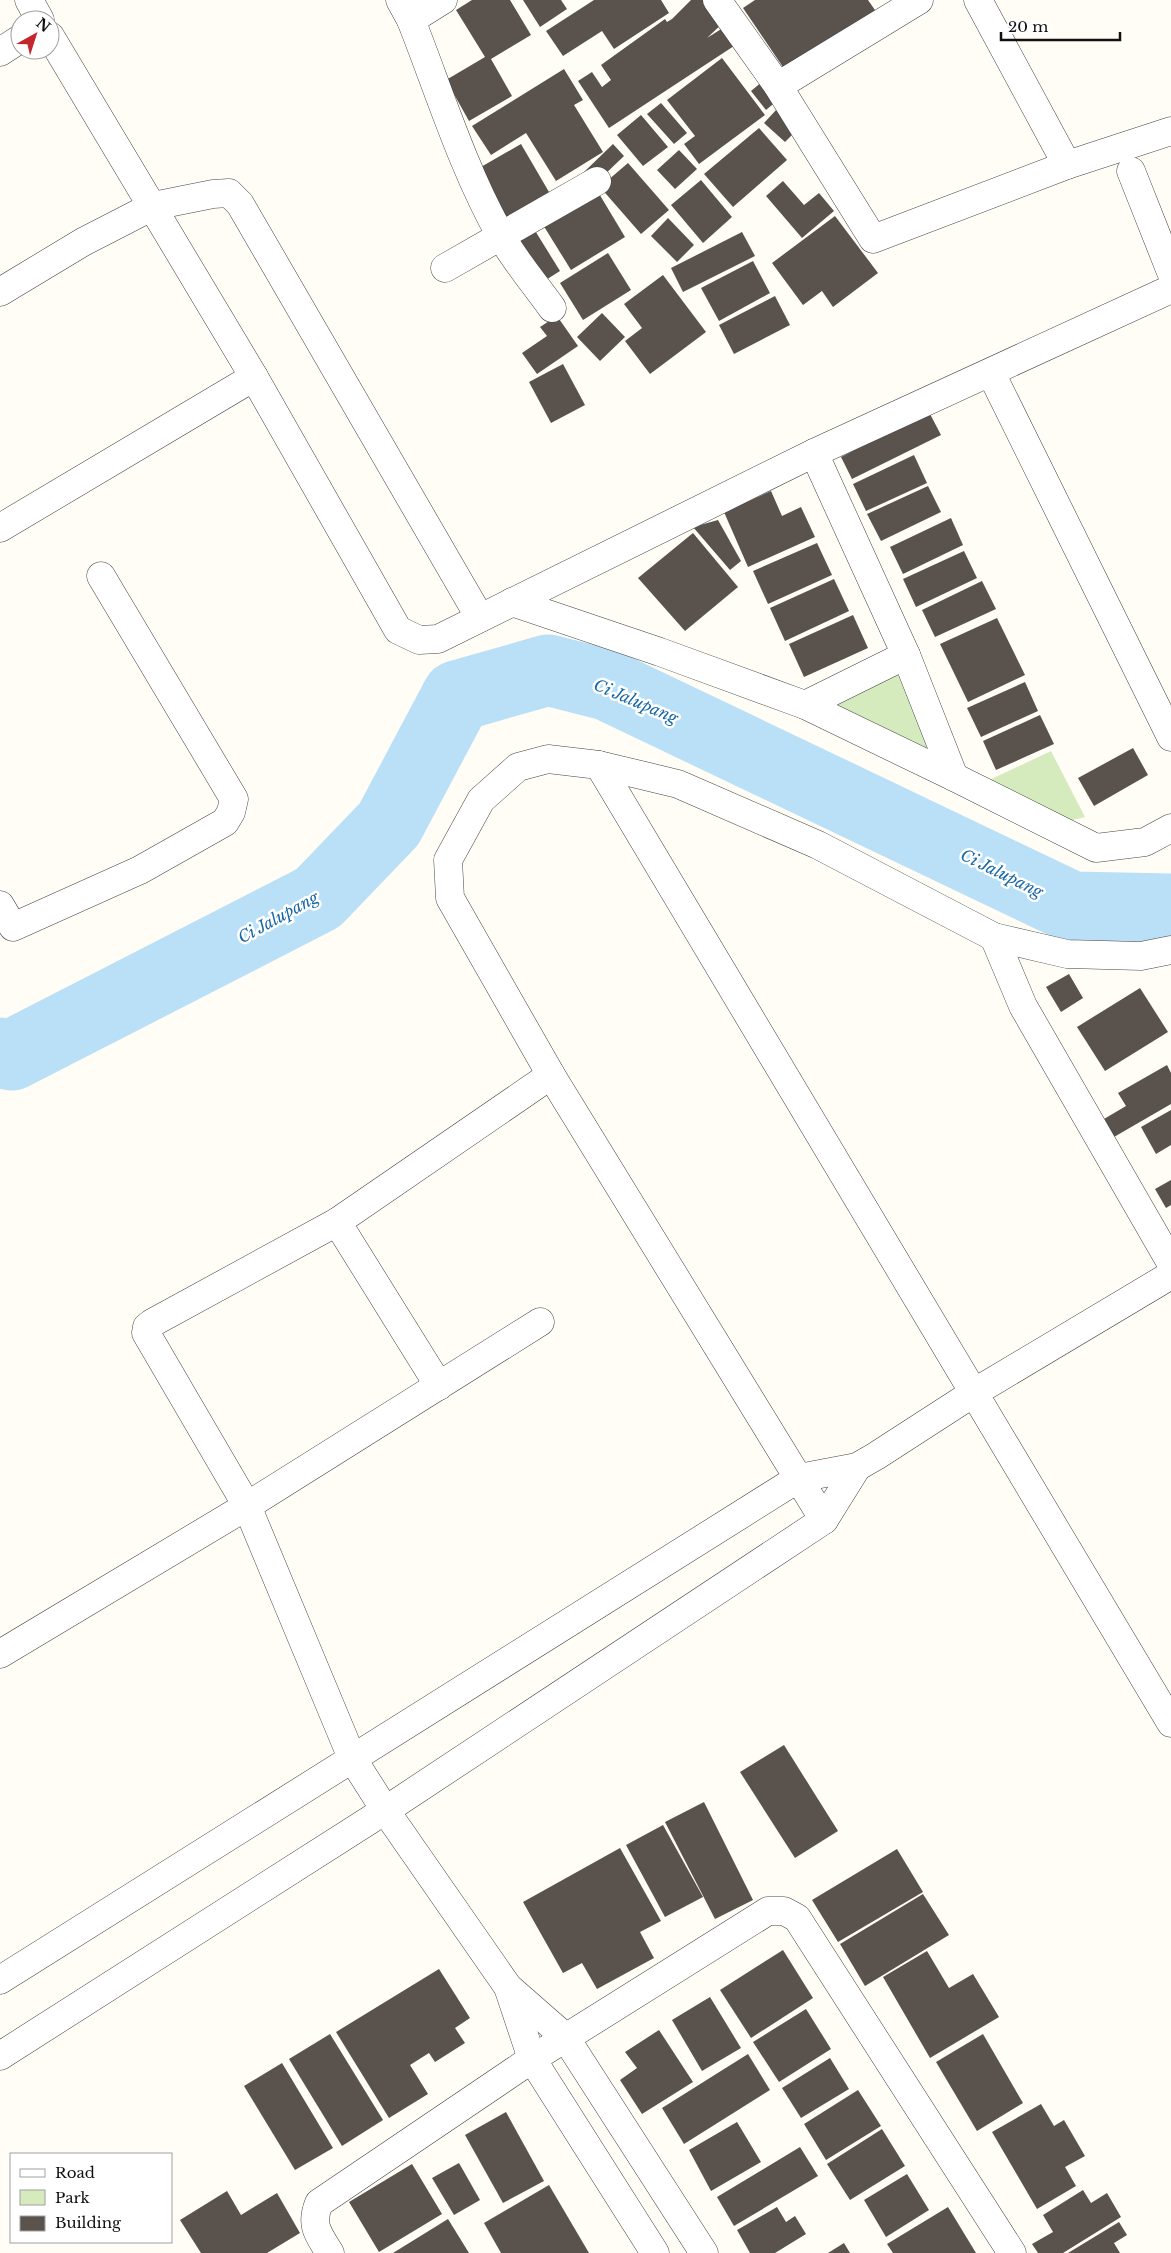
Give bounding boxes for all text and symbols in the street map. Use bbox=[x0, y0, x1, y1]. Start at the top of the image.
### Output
north arrow bbox=[10, 10, 60, 60]
scale bar bbox=[1001, 10, 1120, 42]
text: N bbox=[32, 14, 54, 36]
text: 20 m bbox=[1008, 17, 1048, 36]
water label: Ci Jalupang bbox=[591, 674, 682, 728]
water label: Ci Jalupang bbox=[958, 844, 1048, 902]
water label: Ci Jalupang bbox=[234, 886, 323, 947]
legend bbox=[10, 2153, 172, 2243]
text: Road bbox=[55, 2163, 95, 2182]
text: Park bbox=[55, 2188, 91, 2207]
text: Building bbox=[55, 2213, 122, 2232]

